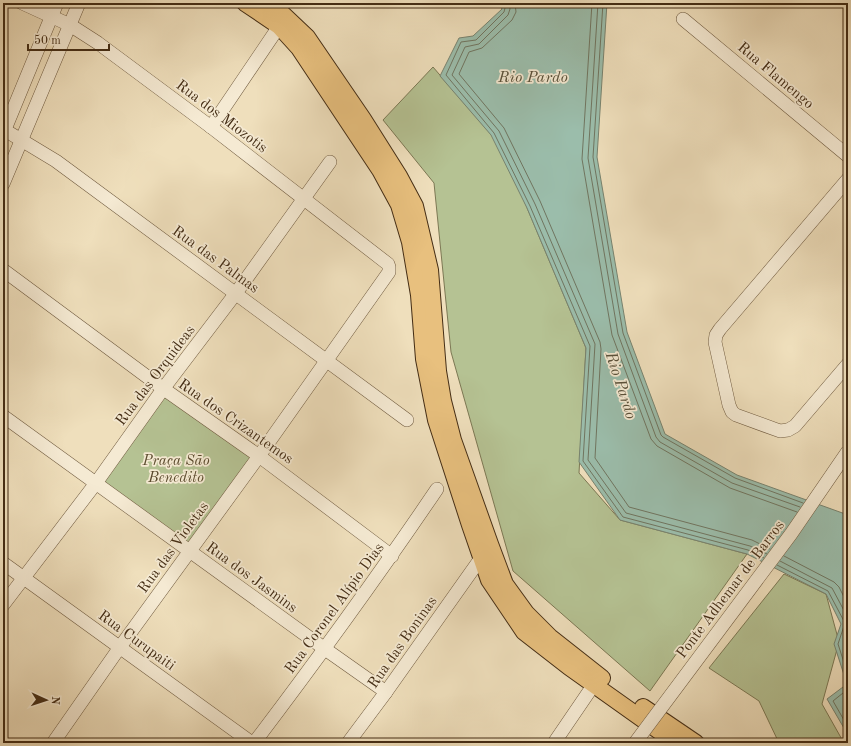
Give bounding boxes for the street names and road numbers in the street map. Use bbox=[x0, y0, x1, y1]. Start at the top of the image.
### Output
street label: Rua Flamengo bbox=[734, 40, 816, 112]
street label: Rua dos Miozotis bbox=[173, 78, 270, 156]
street label: Rua das Palmas bbox=[169, 224, 261, 297]
street label: Rua das Orquideas bbox=[114, 323, 199, 429]
street label: Rua dos Crizantemos bbox=[175, 377, 295, 468]
street label: Rua das Violetas bbox=[136, 499, 212, 596]
street label: Ponte Adhemar de Barros bbox=[675, 518, 788, 662]
street label: Rua dos Jasmins bbox=[203, 540, 300, 616]
street label: Rua Coronel Alípio Dias bbox=[283, 541, 388, 677]
street label: Rua das Boninas bbox=[366, 594, 440, 692]
street label: Rua Curupaiti bbox=[95, 608, 177, 674]

